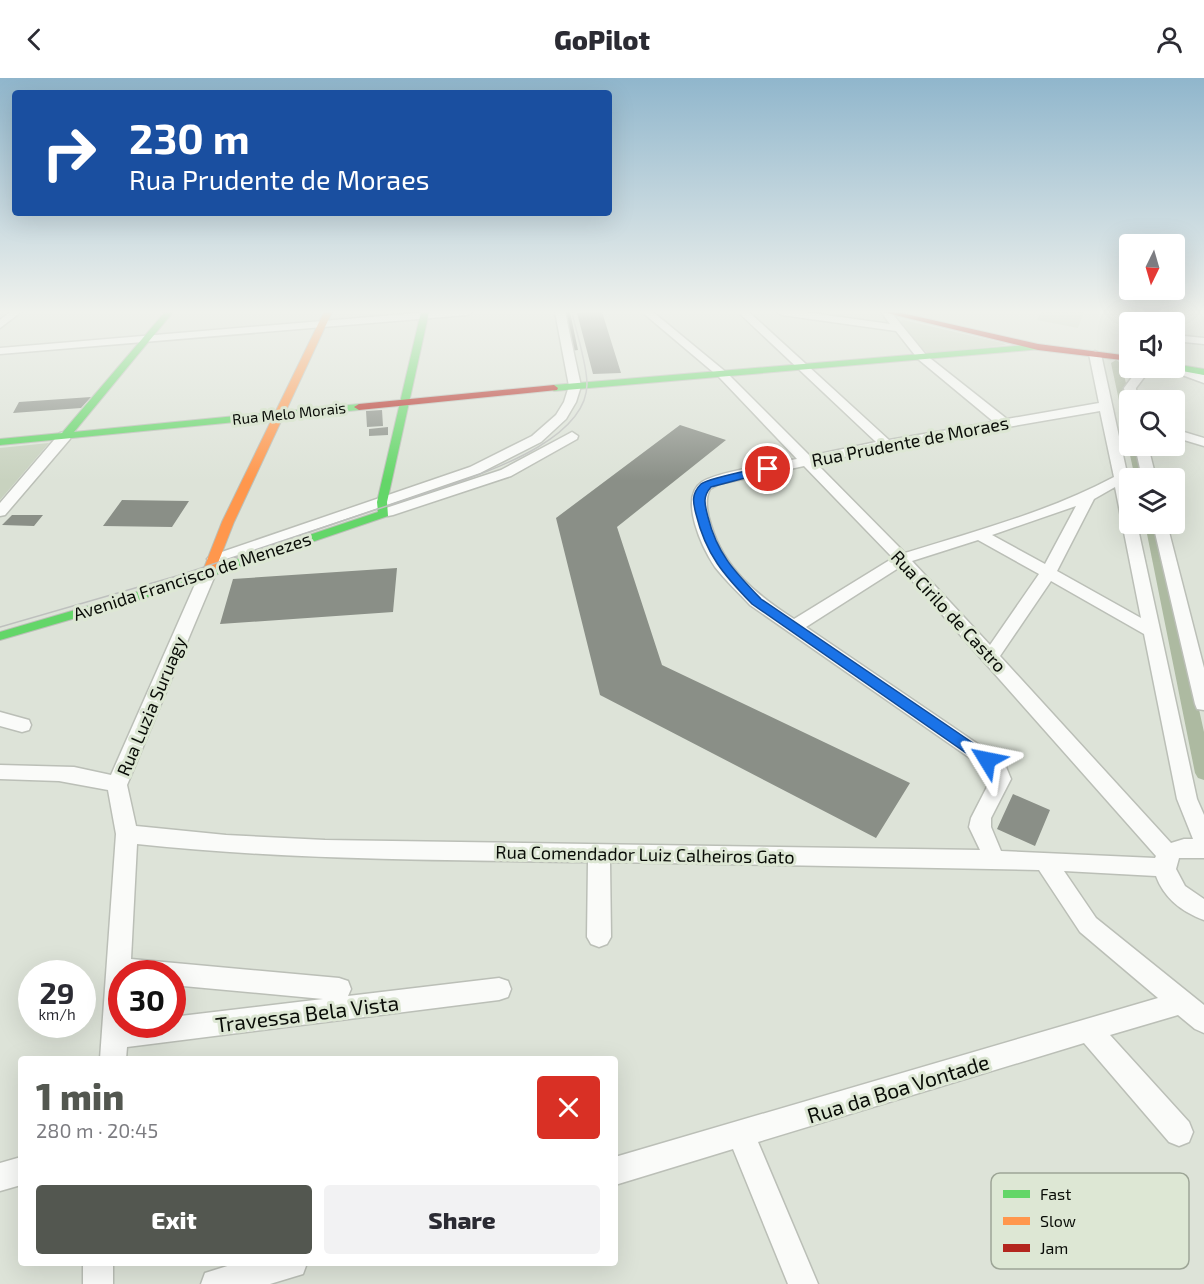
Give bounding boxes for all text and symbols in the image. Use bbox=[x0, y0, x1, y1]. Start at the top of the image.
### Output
icon: back bbox=[18, 23, 51, 56]
text: GoPilot bbox=[554, 23, 650, 55]
icon: person bbox=[1153, 23, 1186, 56]
text: 230 m bbox=[129, 112, 250, 162]
icon: right bbox=[30, 114, 108, 192]
text: Rua Prudente de Moraes bbox=[129, 163, 429, 195]
north arrow bbox=[1119, 234, 1185, 300]
map controls bbox=[1119, 234, 1185, 534]
button: sound bbox=[1119, 312, 1185, 378]
button: search bbox=[1119, 390, 1185, 456]
street label: Rua Melo Morais bbox=[231, 398, 347, 428]
street label: Rua Prudente de Moraes bbox=[810, 411, 1010, 471]
pin bbox=[742, 443, 793, 494]
icon: arrive bbox=[751, 452, 784, 485]
button: layers bbox=[1119, 468, 1185, 534]
street label: Avenida Francisco de Menezes bbox=[70, 527, 314, 625]
street label: Rua Cirilo de Castro bbox=[887, 545, 1011, 677]
street label: Rua Luzia Suruagy bbox=[112, 632, 191, 779]
position arrow bbox=[955, 728, 1019, 792]
street label: Rua Comendador Luiz Calheiros Gato bbox=[495, 840, 795, 868]
speed limit sign: 30 bbox=[108, 960, 186, 1038]
text: 29 bbox=[39, 974, 75, 1010]
street label: Travessa Bela Vista bbox=[214, 989, 400, 1037]
text: km/h bbox=[38, 1005, 76, 1023]
street label: Rua da Boa Vontade bbox=[804, 1048, 992, 1128]
text: 1 min bbox=[36, 1074, 124, 1117]
button: close bbox=[537, 1076, 600, 1139]
text: 280 m · 20:45 bbox=[36, 1118, 158, 1142]
legend bbox=[991, 1173, 1189, 1269]
text: Fast bbox=[1040, 1184, 1071, 1203]
button: Exit bbox=[36, 1185, 312, 1254]
button: Share bbox=[324, 1185, 600, 1254]
text: Slow bbox=[1040, 1211, 1076, 1230]
text: Jam bbox=[1040, 1238, 1068, 1257]

